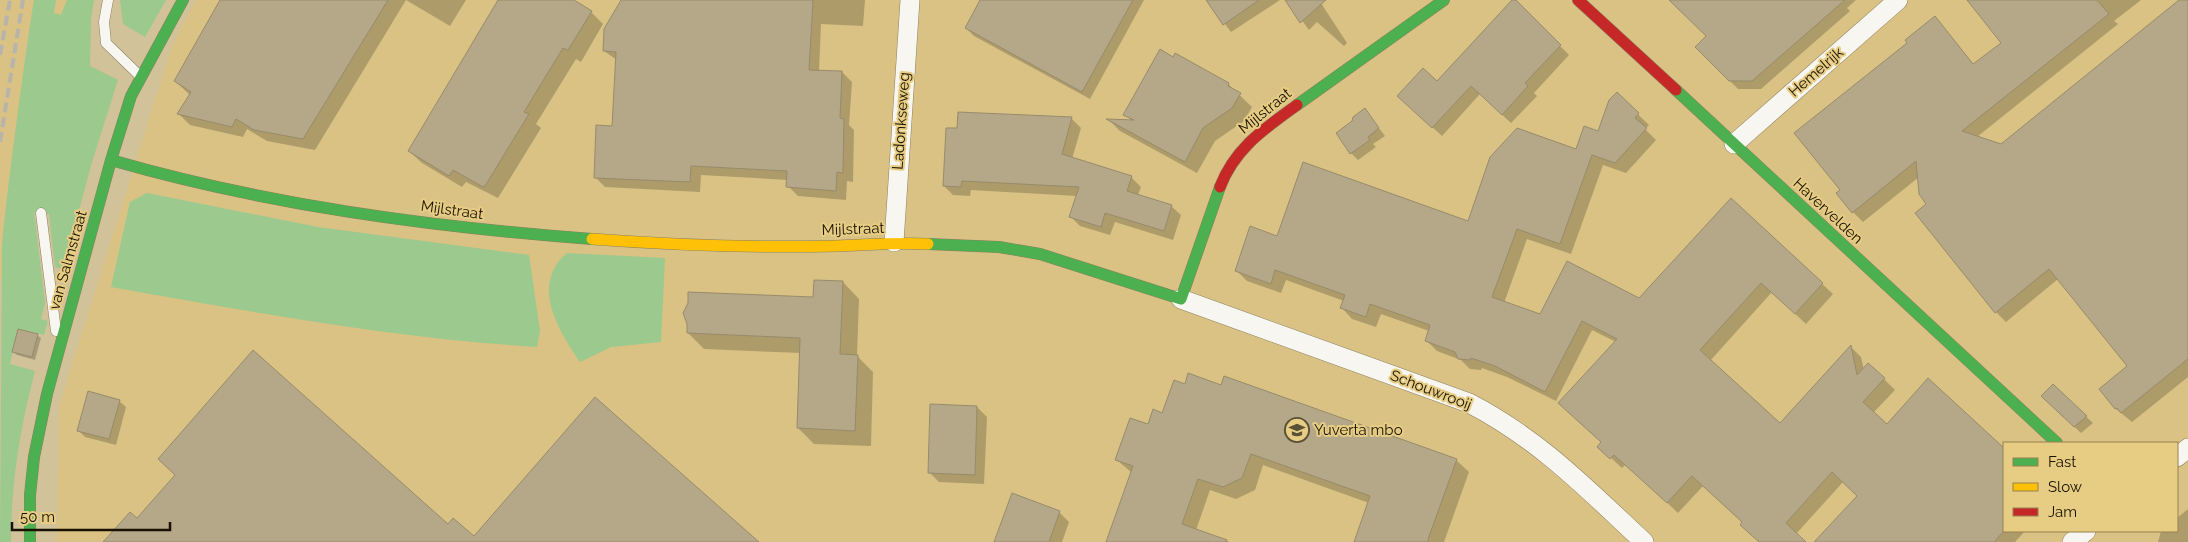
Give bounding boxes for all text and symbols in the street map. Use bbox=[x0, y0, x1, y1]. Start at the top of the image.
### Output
street label: Hemelrijk bbox=[1785, 43, 1847, 101]
street label: Ladonkseweg bbox=[889, 72, 913, 170]
street label: Mijlstraat bbox=[1235, 84, 1295, 138]
street label: Havervelden bbox=[1790, 174, 1866, 248]
street label: Mijlstraat bbox=[420, 197, 484, 223]
street label: van Salmstraat bbox=[45, 208, 91, 312]
street label: Mijlstraat bbox=[821, 219, 885, 239]
street label: Schouwrooij bbox=[1388, 366, 1474, 414]
school or university icon: Yuverta mbo bbox=[1284, 417, 1310, 443]
place label: Yuverta mbo bbox=[1314, 421, 1403, 439]
legend bbox=[2003, 442, 2178, 532]
text: Fast bbox=[2048, 453, 2076, 471]
text: Slow bbox=[2048, 478, 2082, 496]
scale bar bbox=[12, 500, 170, 532]
text: Jam bbox=[2048, 503, 2077, 521]
text: 50 m bbox=[20, 508, 55, 526]

